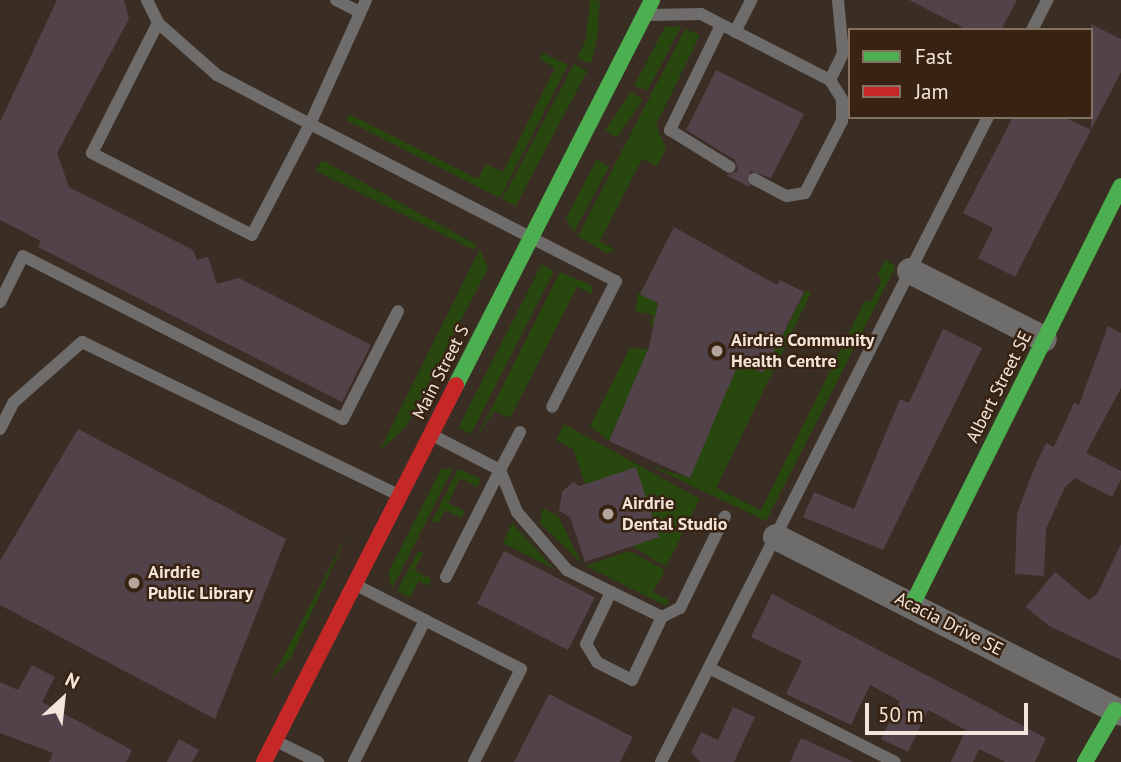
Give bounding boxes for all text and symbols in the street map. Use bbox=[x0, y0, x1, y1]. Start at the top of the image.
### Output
legend bbox=[848, 28, 1093, 119]
text: Fast bbox=[915, 43, 952, 70]
text: Jam bbox=[915, 78, 949, 105]
street label: Main Street S bbox=[408, 321, 474, 423]
street label: Albert Street SE bbox=[962, 328, 1036, 446]
place label: Airdrie Community Health Centre bbox=[731, 330, 874, 372]
marker: Airdrie Community Health Centre bbox=[709, 343, 725, 359]
place label: Airdrie Dental Studio bbox=[622, 493, 727, 536]
marker: Airdrie Dental Studio bbox=[600, 506, 616, 522]
place label: Airdrie Public Library bbox=[148, 562, 253, 604]
marker: Airdrie Public Library bbox=[126, 575, 142, 591]
street label: Acacia Drive SE bbox=[891, 588, 1007, 660]
north arrow bbox=[28, 664, 98, 734]
text: N bbox=[62, 667, 84, 694]
scale bar bbox=[869, 688, 1032, 732]
text: 50 m bbox=[878, 701, 924, 728]

